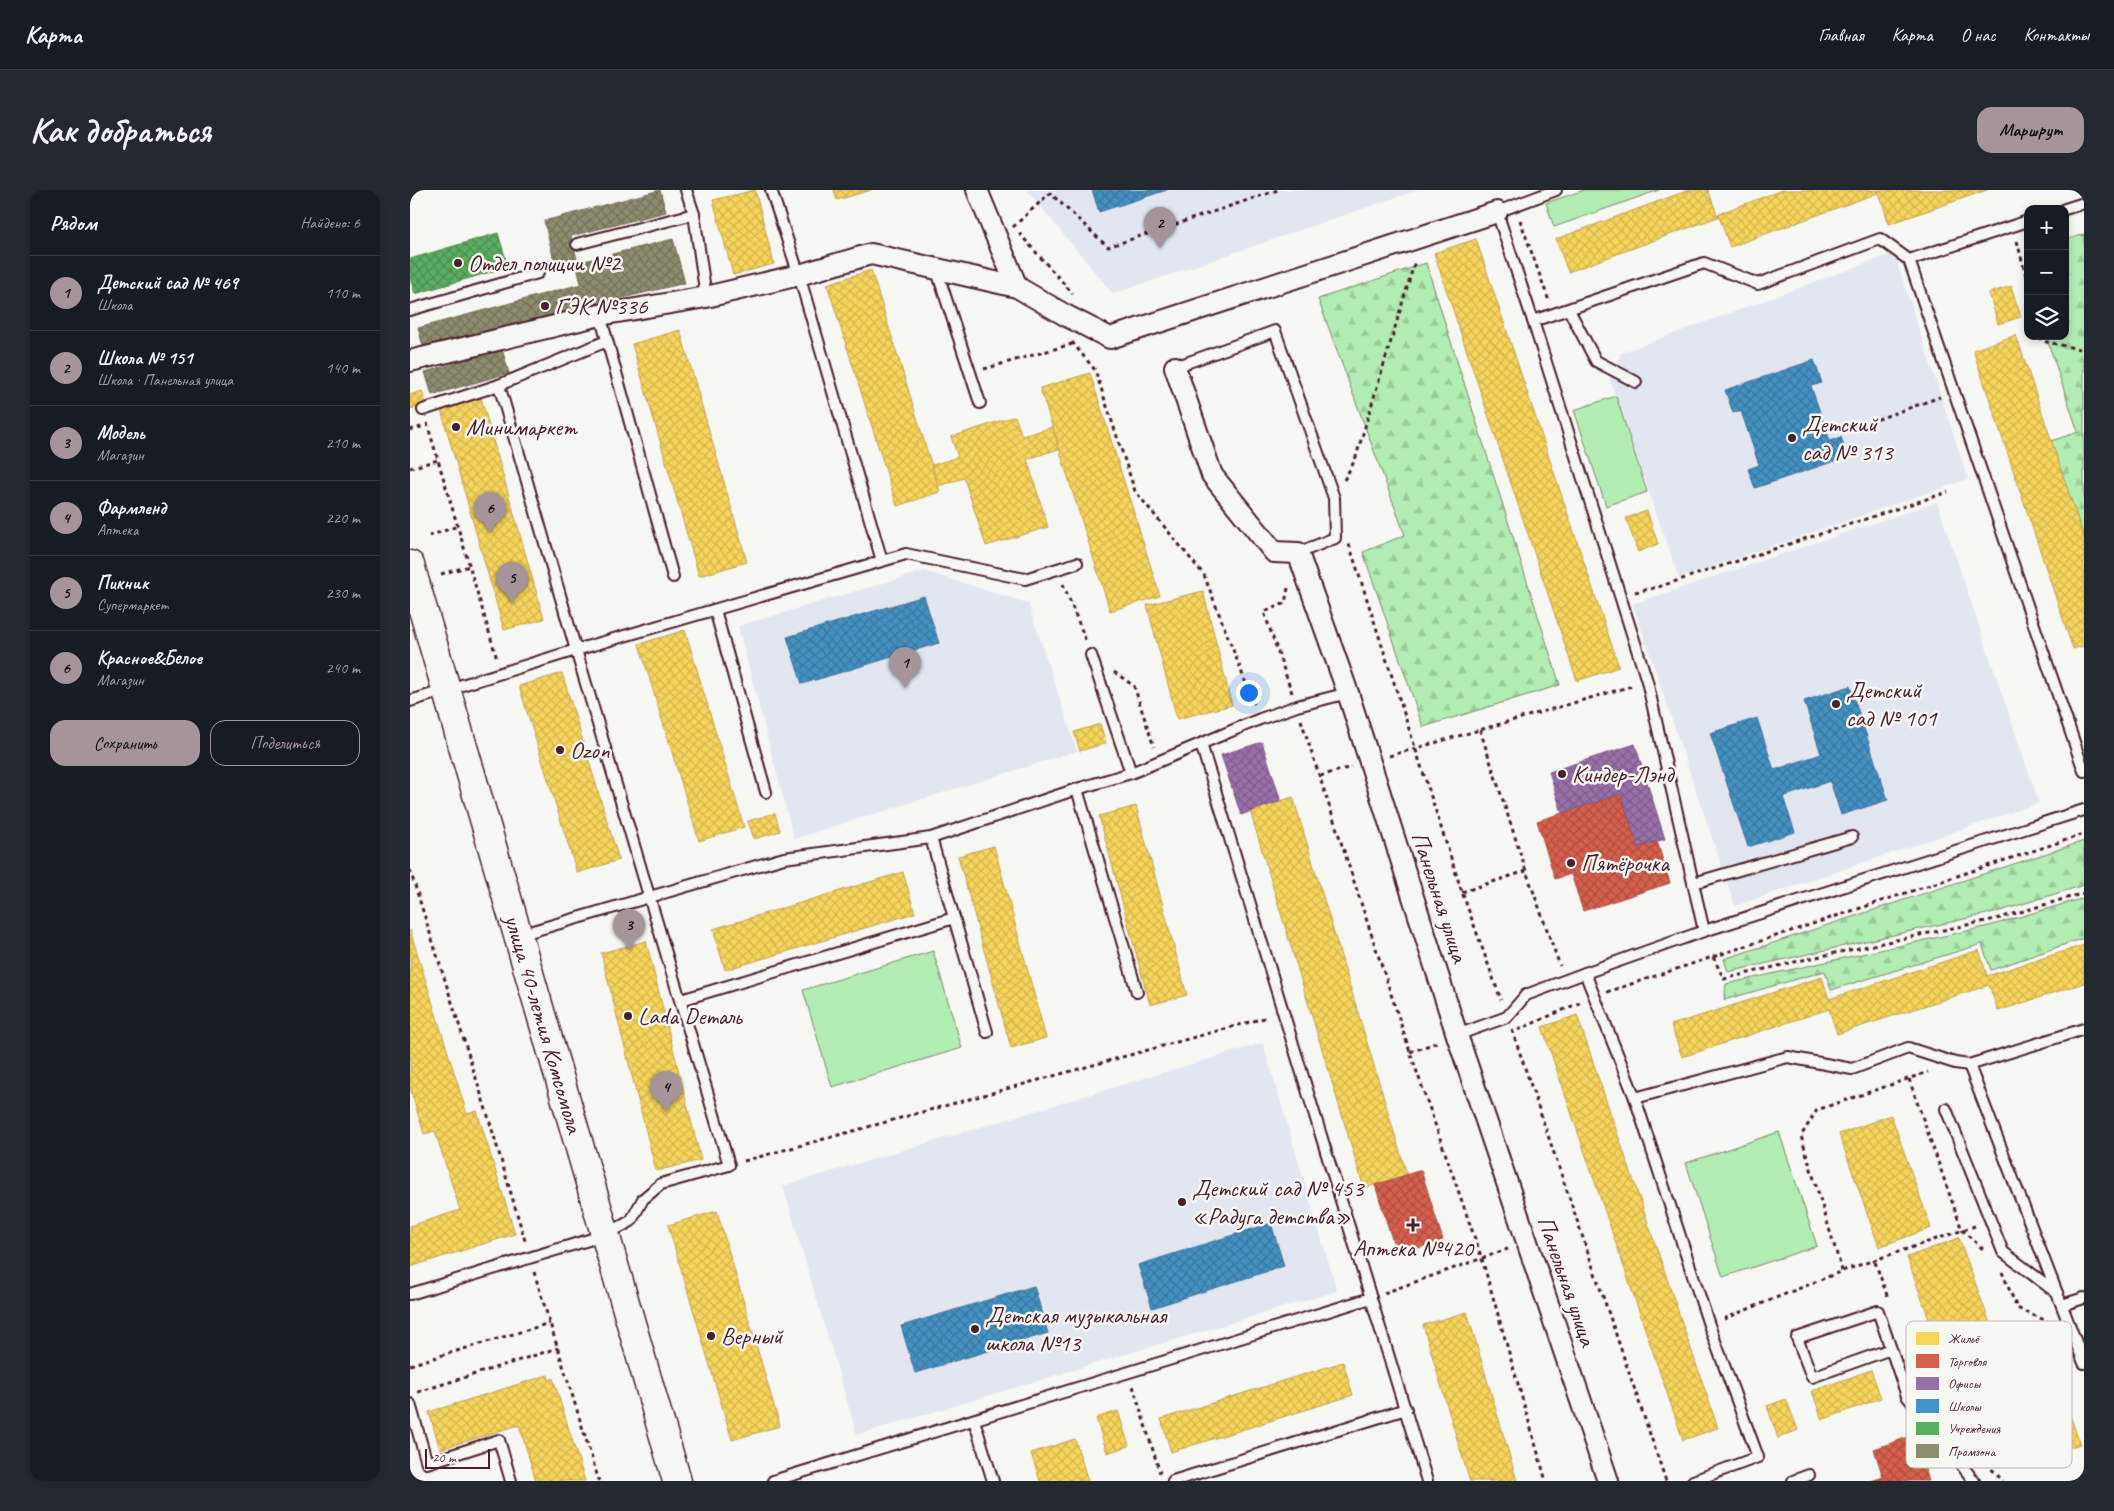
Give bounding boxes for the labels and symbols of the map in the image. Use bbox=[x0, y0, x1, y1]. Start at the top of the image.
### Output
pin: 2 bbox=[1144, 207, 1176, 248]
place label: Отдел полиции №2 bbox=[468, 248, 622, 278]
marker: Отдел полиции №2 bbox=[452, 257, 464, 269]
place label: ГЭК №336 bbox=[555, 291, 649, 321]
marker: ГЭК №336 bbox=[539, 300, 551, 312]
place label: Детский сад № 313 bbox=[1802, 409, 1895, 467]
place label: Минимаркет bbox=[466, 412, 578, 442]
marker: Минимаркет bbox=[450, 421, 462, 433]
marker: Детский сад № 313 bbox=[1786, 432, 1798, 444]
pin: 6 bbox=[474, 492, 506, 533]
pin: 5 bbox=[496, 562, 528, 603]
pin: 1 bbox=[889, 647, 921, 688]
place label: Детский сад № 101 bbox=[1846, 675, 1938, 733]
your location bbox=[1236, 680, 1262, 706]
marker: Детский сад № 101 bbox=[1830, 698, 1842, 710]
place label: Ozon bbox=[570, 735, 610, 765]
marker: Ozon bbox=[554, 744, 566, 756]
place label: Киндер-Лэнд bbox=[1572, 759, 1675, 789]
marker: Киндер-Лэнд bbox=[1556, 768, 1568, 780]
street label: Панельная улица bbox=[1405, 828, 1476, 967]
place label: Пятёрочка bbox=[1581, 848, 1670, 878]
marker: Пятёрочка bbox=[1565, 857, 1577, 869]
street label: улица 40-летия Комсомола bbox=[497, 909, 590, 1138]
pin: 3 bbox=[613, 909, 645, 950]
place label: Lada Dеталь bbox=[638, 1001, 743, 1031]
marker: Lada Dеталь bbox=[622, 1010, 634, 1022]
pin: 4 bbox=[650, 1071, 682, 1112]
place label: Детский сад № 453 «Радуга детства» bbox=[1192, 1173, 1366, 1231]
marker: Детский сад № 453 «Радуга детства» bbox=[1176, 1196, 1188, 1208]
street label: Панельная улица bbox=[1531, 1212, 1604, 1351]
marker: Аптека №420 bbox=[1407, 1219, 1419, 1231]
place label: Аптека №420 bbox=[1353, 1233, 1475, 1263]
place label: Детская музыкальная школа №13 bbox=[985, 1300, 1168, 1358]
place label: Верный bbox=[721, 1321, 784, 1351]
legend bbox=[1906, 1321, 2072, 1468]
marker: Детская музыкальная школа №13 bbox=[969, 1323, 981, 1335]
marker: Верный bbox=[705, 1330, 717, 1342]
text: Жильё bbox=[1948, 1330, 1981, 1347]
text: Торговля bbox=[1948, 1353, 1987, 1370]
text: Офисы bbox=[1948, 1375, 1982, 1392]
text: Школы bbox=[1948, 1398, 1982, 1415]
text: Учреждения bbox=[1948, 1420, 2001, 1437]
text: Промзона bbox=[1948, 1443, 1996, 1460]
scale bar bbox=[425, 1446, 490, 1469]

